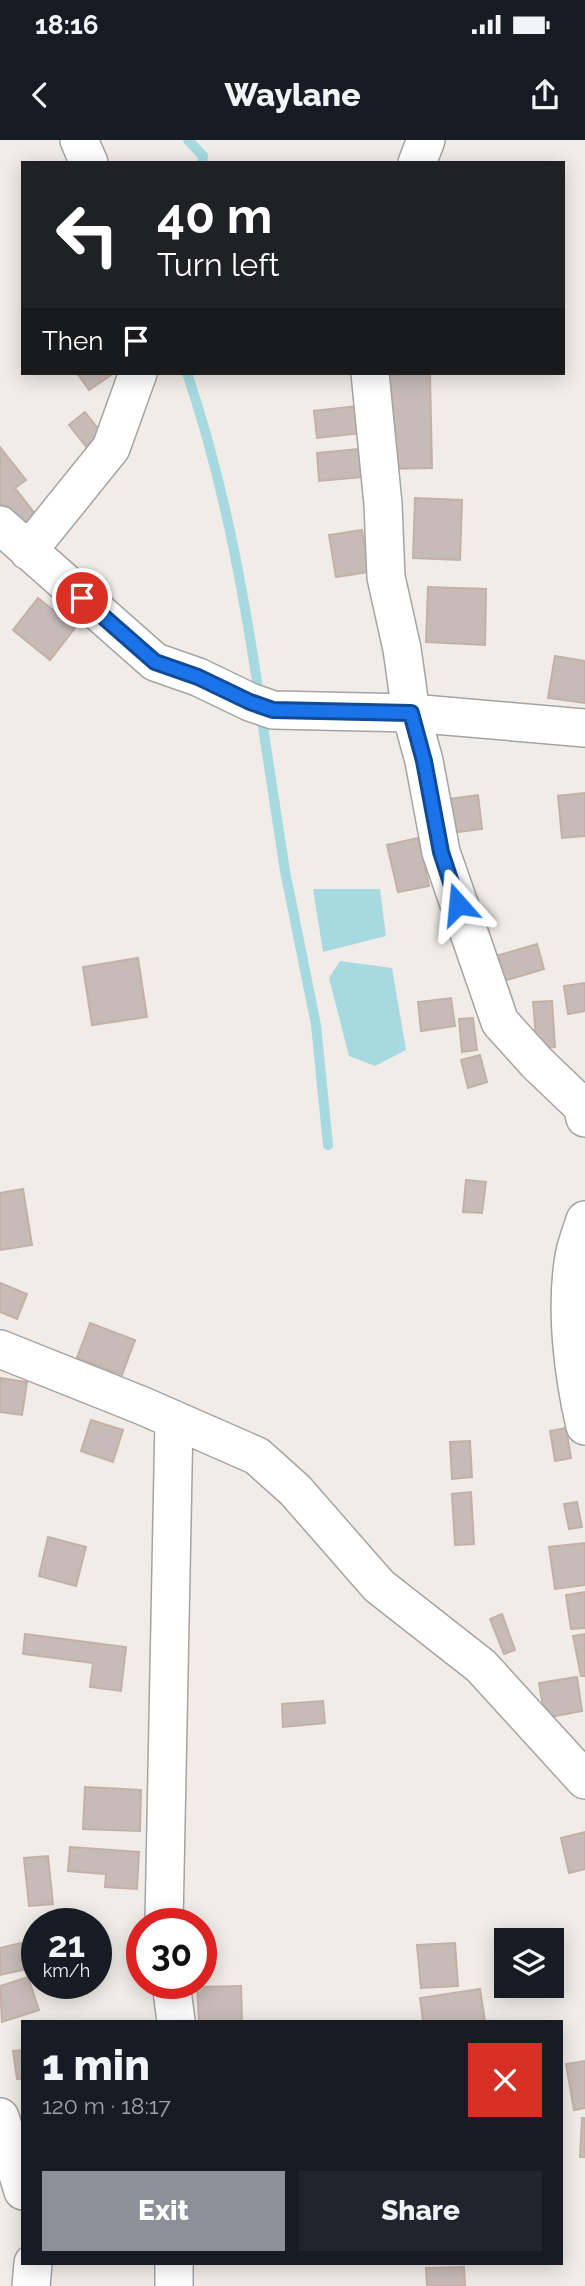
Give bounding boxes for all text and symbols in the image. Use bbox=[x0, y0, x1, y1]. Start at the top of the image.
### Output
text: 18:16 bbox=[35, 10, 99, 40]
icon: back bbox=[21, 76, 59, 114]
text: Waylane bbox=[225, 76, 360, 113]
icon: share bbox=[526, 76, 564, 114]
text: 40 m bbox=[157, 187, 272, 244]
icon: left bbox=[42, 189, 133, 280]
text: Turn left bbox=[157, 246, 279, 283]
icon: arrive bbox=[117, 322, 155, 360]
text: Then bbox=[42, 326, 103, 356]
pin bbox=[52, 568, 112, 628]
icon: arrive bbox=[63, 579, 101, 617]
position arrow bbox=[421, 867, 495, 941]
speed limit sign: 30 bbox=[126, 1908, 217, 1999]
text: 21 bbox=[48, 1924, 85, 1965]
map controls bbox=[494, 1928, 564, 1998]
button: layers bbox=[494, 1928, 564, 1998]
text: km/h bbox=[43, 1960, 90, 1981]
text: 1 min bbox=[42, 2041, 150, 2090]
button: close bbox=[468, 2043, 542, 2117]
text: 120 m · 18:17 bbox=[42, 2092, 171, 2119]
button: Exit bbox=[42, 2171, 285, 2251]
button: Share bbox=[299, 2171, 542, 2251]

